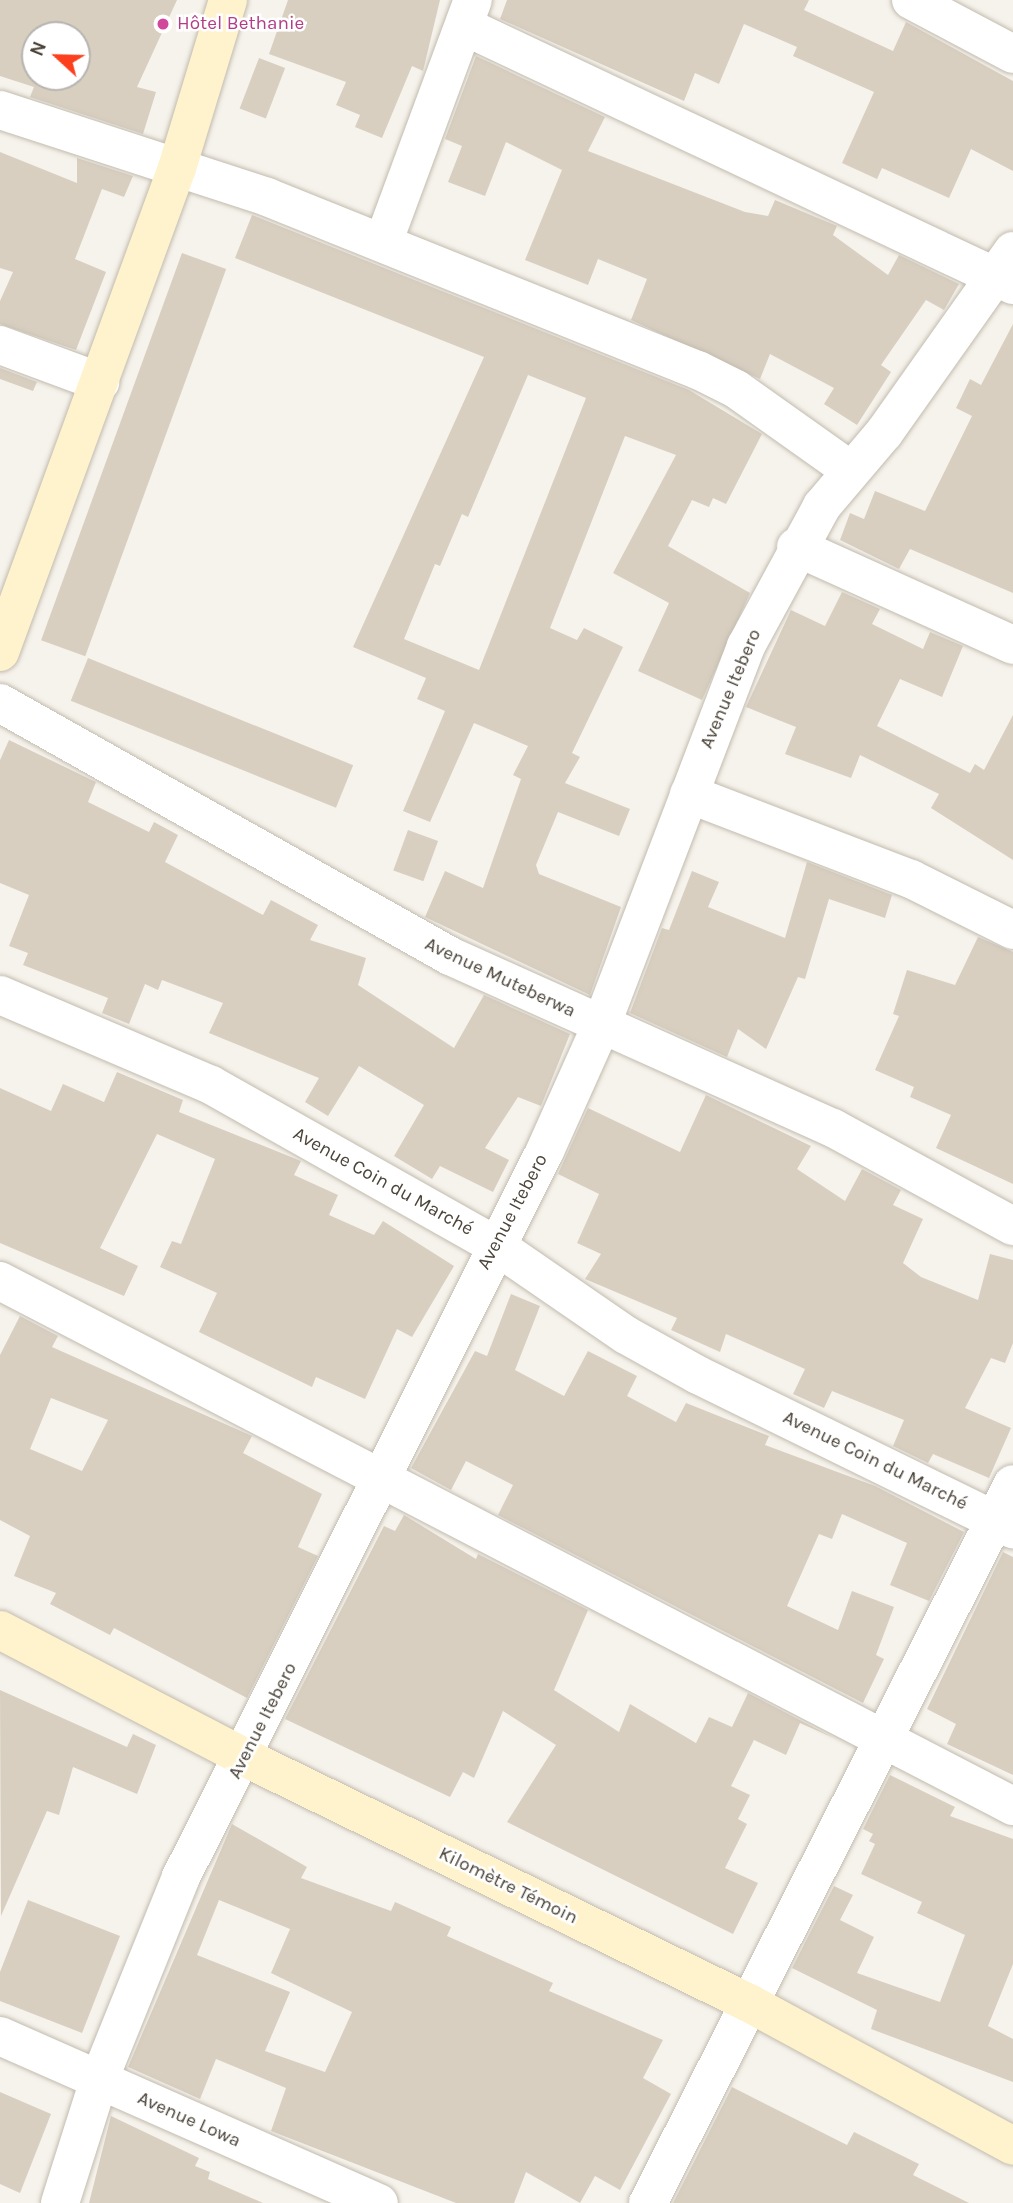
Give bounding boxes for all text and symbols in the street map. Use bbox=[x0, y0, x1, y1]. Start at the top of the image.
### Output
place label: Hôtel Bethanie bbox=[177, 13, 304, 35]
marker: Hôtel Bethanie bbox=[155, 16, 171, 32]
north arrow bbox=[21, 21, 91, 91]
text: N bbox=[26, 38, 51, 59]
street label: Avenue Itebero bbox=[696, 626, 766, 752]
street label: Avenue Muteberwa bbox=[421, 933, 579, 1023]
street label: Avenue Coin du Marché bbox=[289, 1123, 477, 1241]
street label: Avenue Itebero bbox=[473, 1150, 553, 1274]
street label: Avenue Coin du Marché bbox=[779, 1406, 971, 1516]
street label: Avenue Itebero bbox=[224, 1659, 302, 1783]
street label: Kilomètre Témoin bbox=[435, 1842, 581, 1930]
street label: Avenue Lowa bbox=[134, 2087, 244, 2153]

